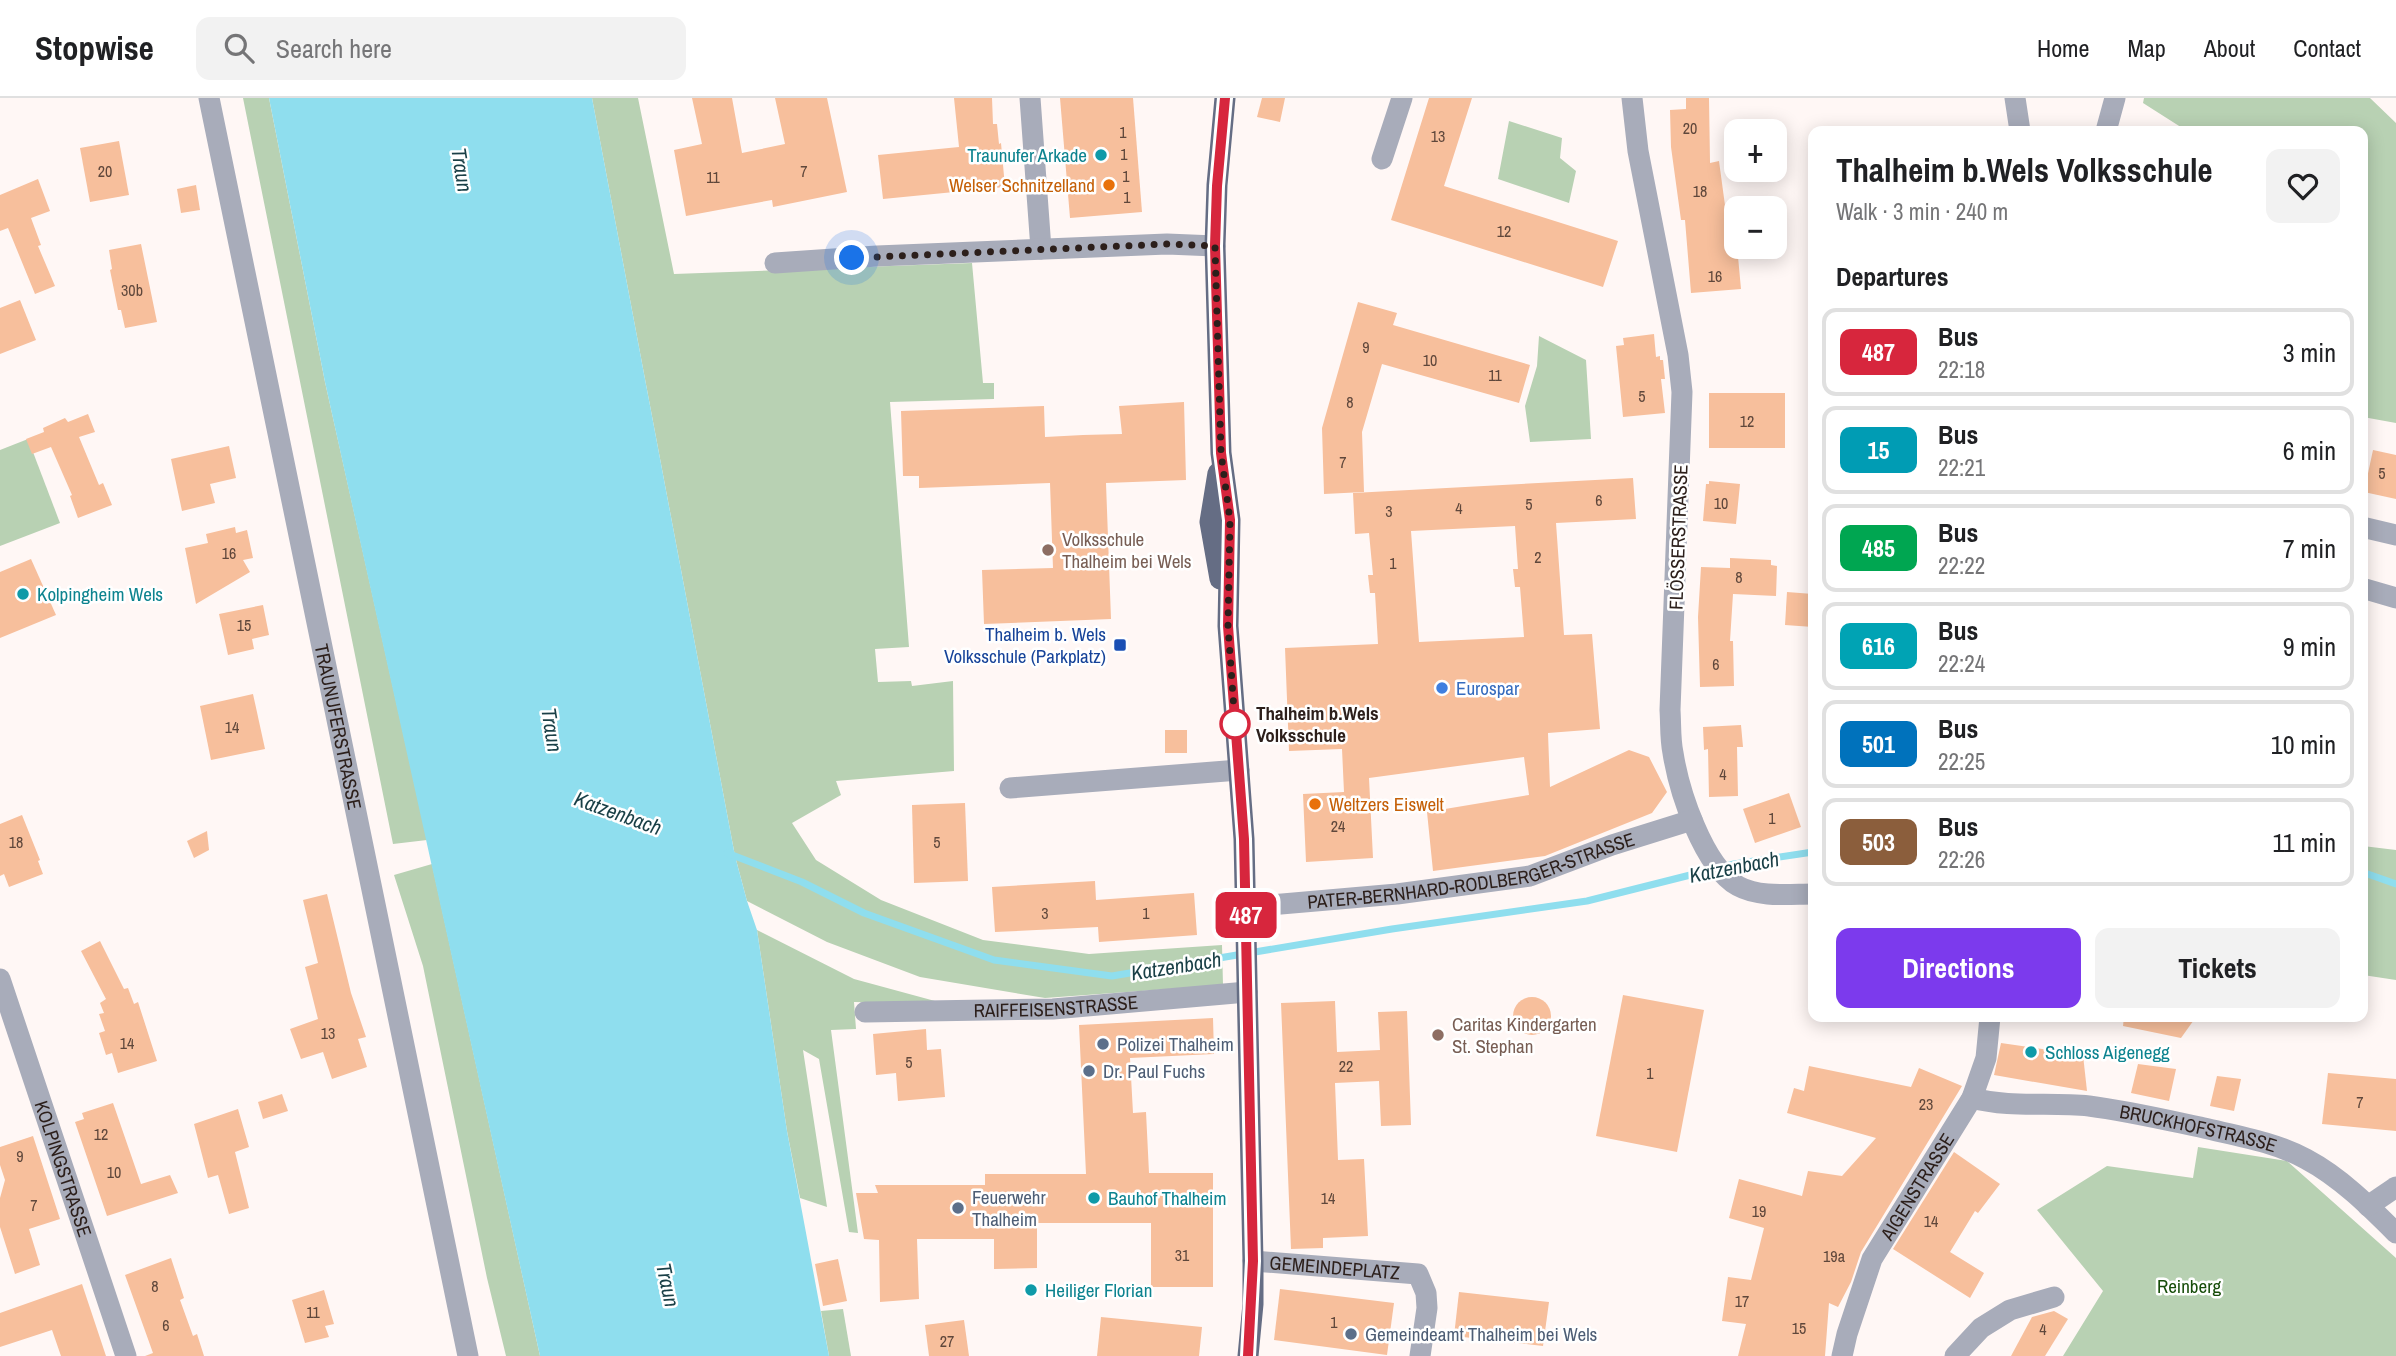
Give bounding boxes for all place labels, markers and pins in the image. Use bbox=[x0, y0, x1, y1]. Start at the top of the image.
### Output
place label: Traunufer Arkade bbox=[967, 142, 1087, 168]
marker: Traunufer Arkade bbox=[1093, 147, 1109, 163]
place label: Welser Schnitzelland bbox=[949, 172, 1095, 198]
marker: Welser Schnitzelland bbox=[1101, 177, 1117, 193]
place label: Volksschule Thalheim bei Wels bbox=[1062, 526, 1192, 574]
marker: Volksschule Thalheim bei Wels bbox=[1040, 542, 1056, 558]
place label: Kolpingheim Wels bbox=[37, 581, 163, 607]
marker: Kolpingheim Wels bbox=[15, 586, 31, 602]
place label: Thalheim b. Wels Volksschule (Parkplatz) bbox=[944, 621, 1106, 669]
marker: Thalheim b. Wels Volksschule (Parkplatz) bbox=[1112, 637, 1128, 653]
place label: Eurospar bbox=[1456, 675, 1520, 701]
marker: Eurospar bbox=[1434, 680, 1450, 696]
place label: Thalheim b.Wels Volksschule bbox=[1256, 700, 1379, 748]
marker: Thalheim b.Wels Volksschule bbox=[1220, 709, 1250, 739]
place label: Weltzers Eiswelt bbox=[1329, 791, 1445, 817]
marker: Weltzers Eiswelt bbox=[1307, 796, 1323, 812]
place label: Caritas Kindergarten St. Stephan bbox=[1452, 1011, 1597, 1059]
marker: Caritas Kindergarten St. Stephan bbox=[1430, 1027, 1446, 1043]
place label: Polizei Thalheim bbox=[1117, 1031, 1234, 1057]
marker: Polizei Thalheim bbox=[1095, 1036, 1111, 1052]
place label: Schloss Aigenegg bbox=[2045, 1039, 2170, 1065]
marker: Schloss Aigenegg bbox=[2023, 1044, 2039, 1060]
place label: Dr. Paul Fuchs bbox=[1103, 1058, 1205, 1084]
marker: Dr. Paul Fuchs bbox=[1081, 1063, 1097, 1079]
place label: Feuerwehr Thalheim bbox=[972, 1184, 1047, 1232]
place label: Bauhof Thalheim bbox=[1108, 1185, 1226, 1211]
marker: Bauhof Thalheim bbox=[1086, 1190, 1102, 1206]
marker: Feuerwehr Thalheim bbox=[950, 1200, 966, 1216]
place label: Heiliger Florian bbox=[1045, 1277, 1152, 1303]
marker: Heiliger Florian bbox=[1023, 1282, 1039, 1298]
place label: Gemeindeamt Thalheim bei Wels bbox=[1365, 1321, 1598, 1347]
marker: Gemeindeamt Thalheim bei Wels bbox=[1343, 1326, 1359, 1342]

